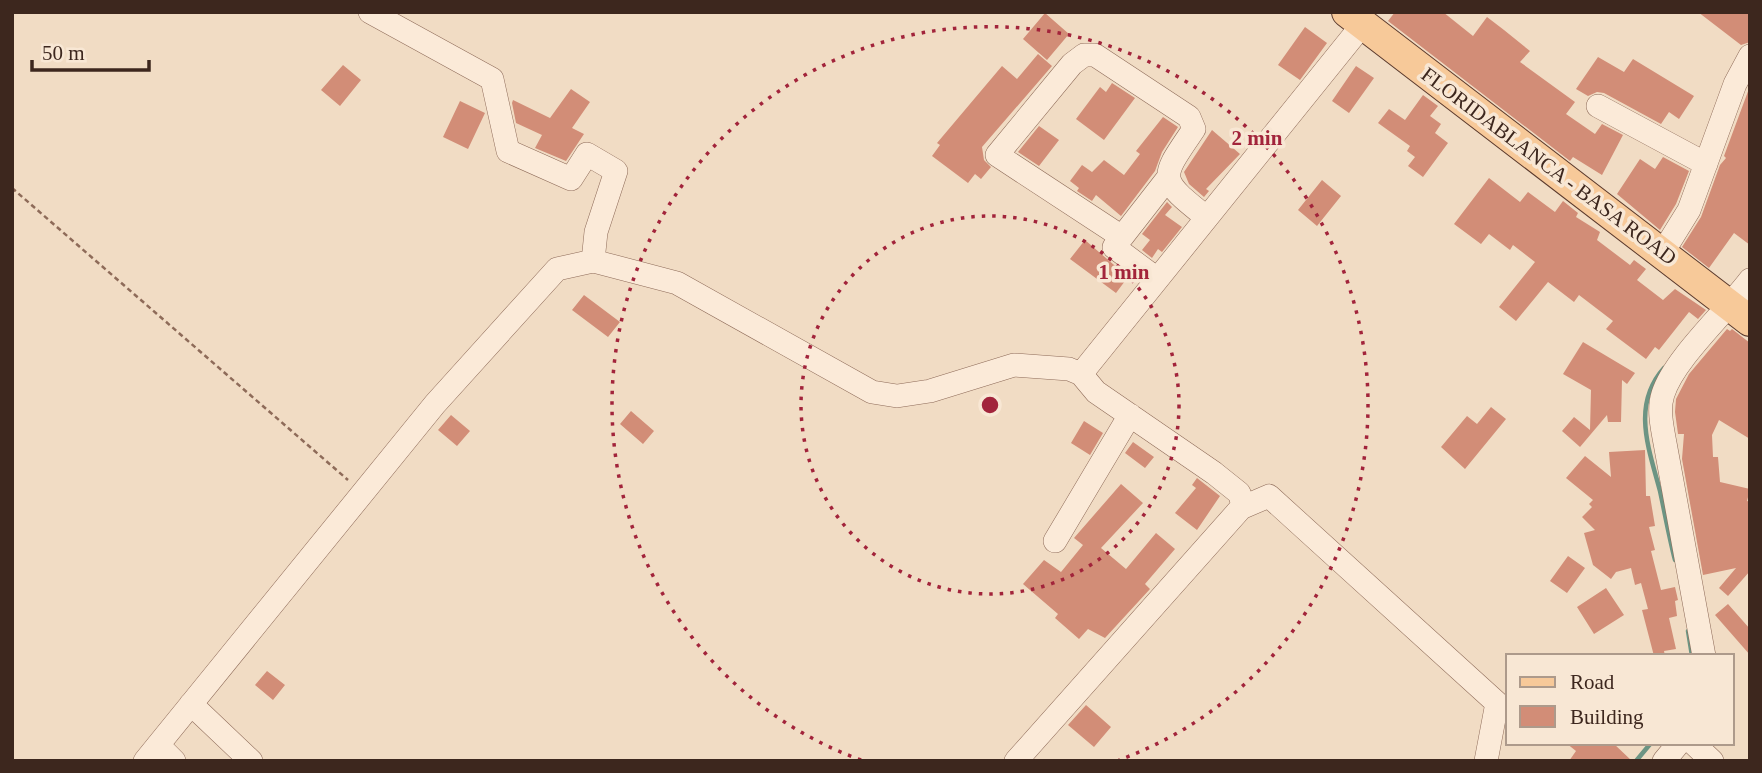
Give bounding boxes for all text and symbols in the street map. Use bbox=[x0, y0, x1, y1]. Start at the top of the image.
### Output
scale bar bbox=[32, 28, 149, 72]
text: 50 m bbox=[42, 41, 85, 65]
street label: FLORIDABLANCA - BASA ROAD bbox=[1417, 62, 1681, 270]
text: 2 min bbox=[1232, 126, 1283, 150]
text: 1 min bbox=[1099, 260, 1150, 284]
centre of rings bbox=[978, 393, 1002, 417]
legend bbox=[1506, 654, 1734, 745]
text: Road bbox=[1570, 670, 1615, 694]
text: Building bbox=[1570, 705, 1644, 729]

